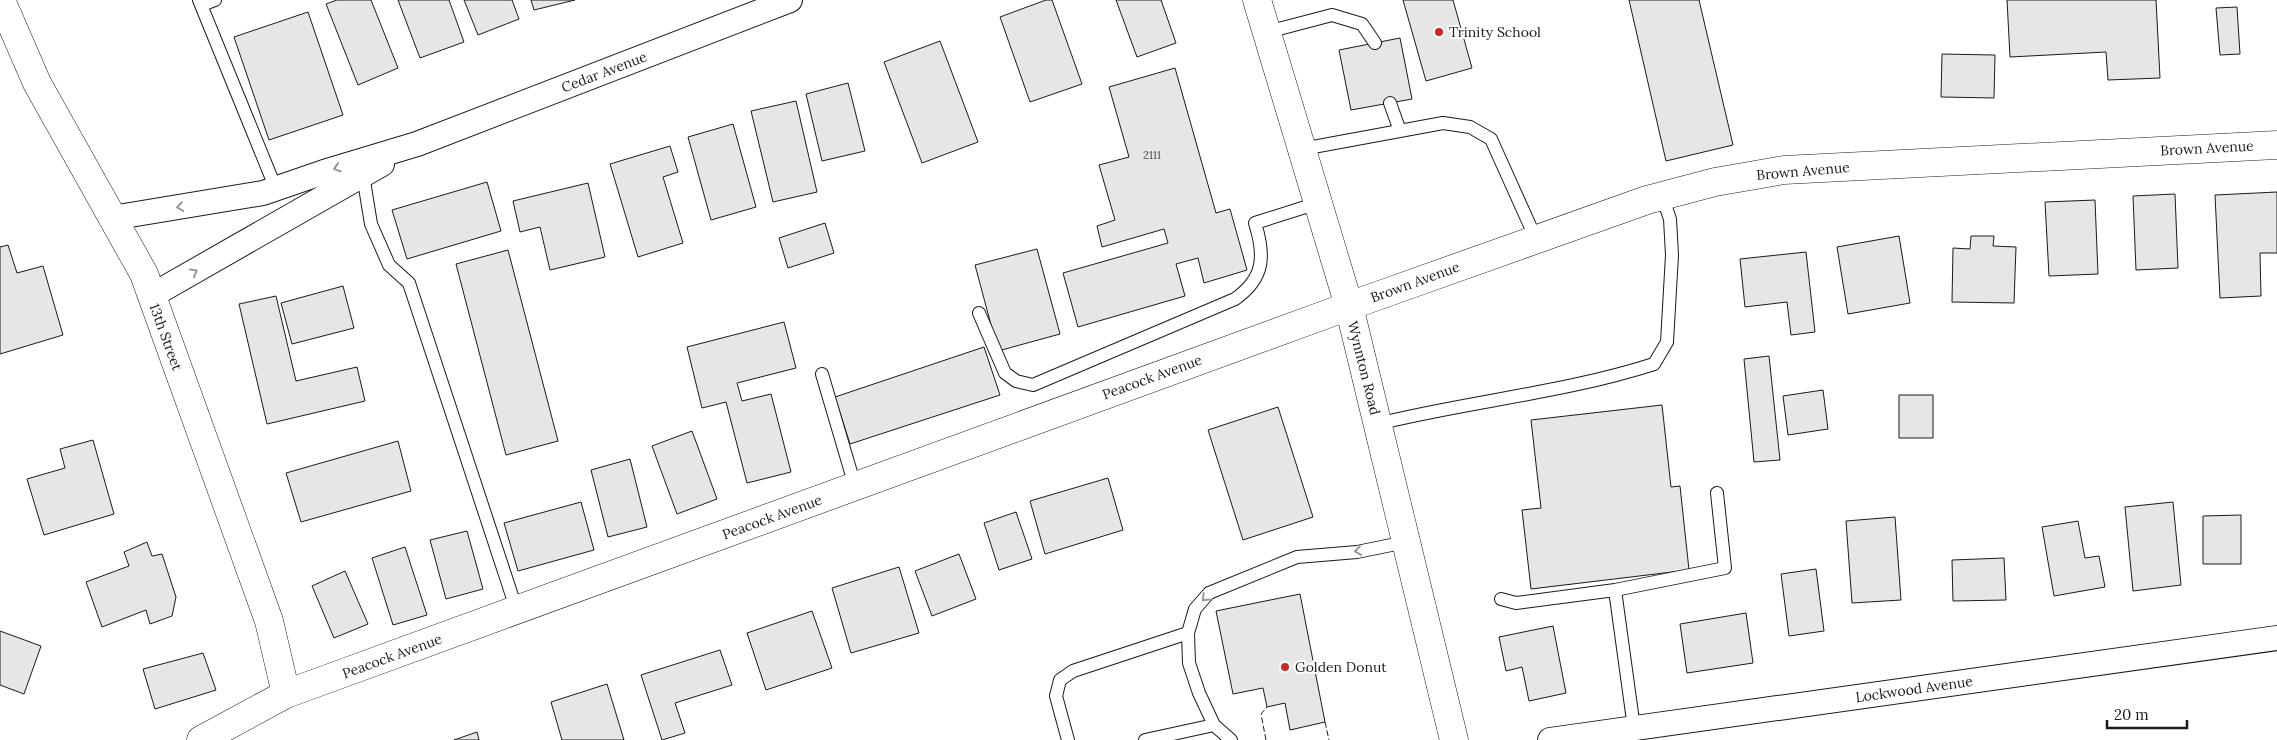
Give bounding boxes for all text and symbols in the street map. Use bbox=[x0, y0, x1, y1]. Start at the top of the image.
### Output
place label: Trinity School bbox=[1449, 23, 1541, 41]
marker: Trinity School bbox=[1433, 26, 1445, 38]
street label: Cedar Avenue bbox=[559, 47, 650, 97]
street label: Brown Avenue bbox=[2160, 137, 2255, 159]
house number: 2111 bbox=[1143, 148, 1161, 162]
street label: Brown Avenue bbox=[1756, 158, 1851, 184]
one-way arrow bbox=[333, 162, 342, 172]
one-way arrow bbox=[176, 201, 184, 211]
street label: Brown Avenue bbox=[1368, 257, 1462, 306]
one-way arrow bbox=[189, 268, 198, 278]
street label: 13th Street bbox=[146, 301, 187, 374]
street label: Wynnton Road bbox=[1344, 319, 1384, 417]
street label: Peacock Avenue bbox=[1100, 350, 1205, 403]
street label: Peacock Avenue bbox=[720, 490, 825, 543]
one-way arrow bbox=[1354, 545, 1362, 556]
one-way arrow bbox=[1202, 592, 1211, 601]
street label: Peacock Avenue bbox=[340, 629, 445, 682]
place label: Golden Donut bbox=[1295, 658, 1387, 676]
marker: Golden Donut bbox=[1279, 661, 1291, 673]
street label: Lockwood Avenue bbox=[1854, 672, 1974, 706]
scale bar bbox=[2107, 698, 2187, 730]
text: 20 m bbox=[2114, 705, 2149, 724]

